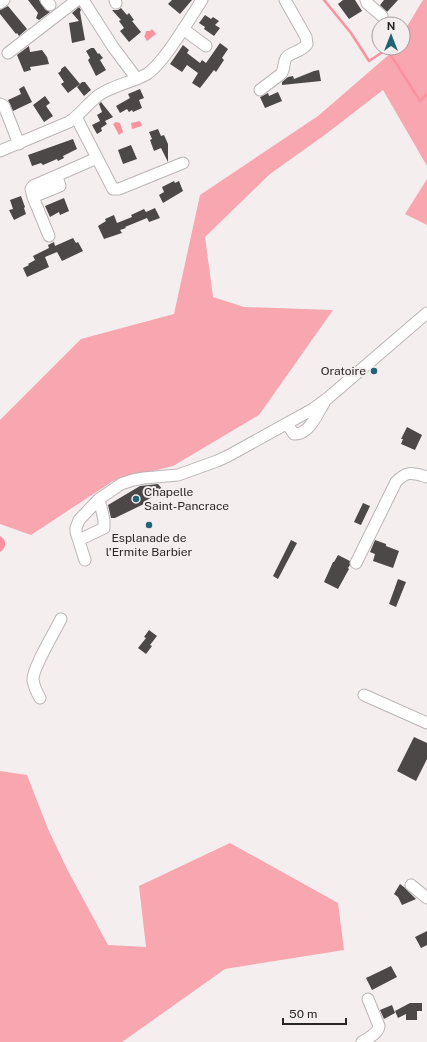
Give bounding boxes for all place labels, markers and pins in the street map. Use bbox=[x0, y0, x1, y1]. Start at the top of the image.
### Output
place label: Oratoire bbox=[321, 364, 366, 378]
marker: Oratoire bbox=[369, 366, 379, 376]
place label: Chapelle Saint-Pancrace bbox=[144, 485, 229, 513]
marker: Chapelle Saint-Pancrace bbox=[131, 494, 141, 504]
marker: Esplanade de l'Ermite Barbier bbox=[144, 520, 154, 530]
place label: Esplanade de l'Ermite Barbier bbox=[106, 531, 193, 559]

